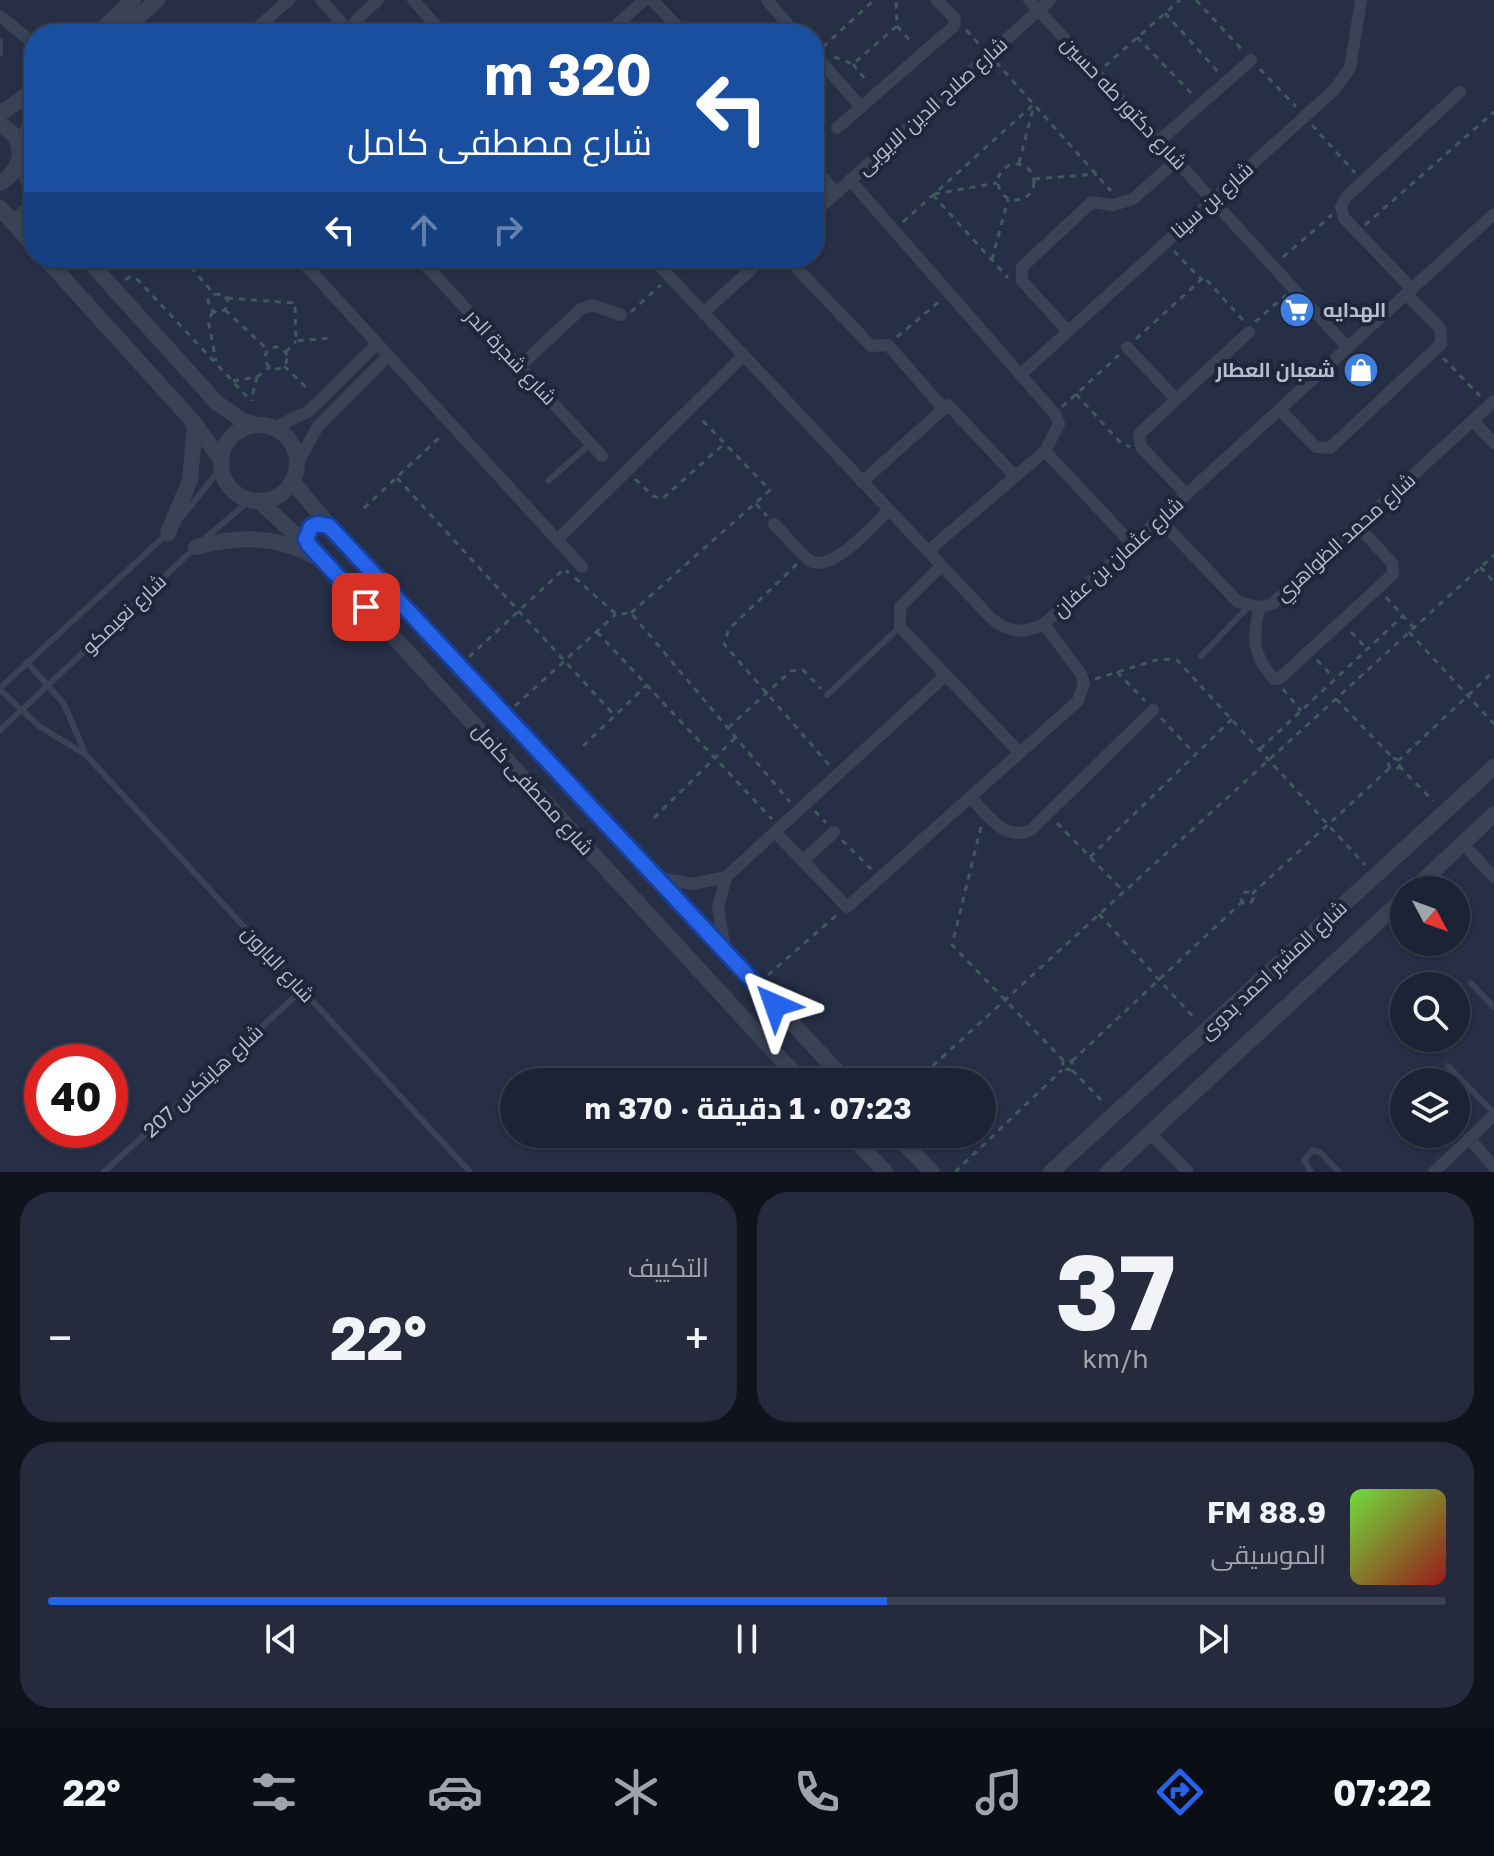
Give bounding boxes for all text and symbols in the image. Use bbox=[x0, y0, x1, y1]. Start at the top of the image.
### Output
street label: شارع صلاح الدين الايوبى bbox=[851, 31, 1014, 181]
street label: شارع دكتور طه حسين bbox=[1055, 31, 1193, 176]
text: 320 m bbox=[484, 40, 652, 107]
icon: left bbox=[680, 56, 784, 160]
text: شارع مصطفى كامل bbox=[347, 120, 652, 163]
street label: شارع بن سينا bbox=[1165, 156, 1259, 245]
icon: left bbox=[318, 208, 362, 252]
icon: ahead bbox=[402, 208, 446, 252]
icon: right bbox=[486, 208, 530, 252]
supermarket icon: الهدايه bbox=[1278, 291, 1316, 329]
place label: الهدايه bbox=[1323, 297, 1386, 323]
street label: شارع شجرة الدر bbox=[459, 303, 562, 411]
shop icon: شعبان العطار bbox=[1342, 351, 1380, 389]
place label: شعبان العطار bbox=[1215, 357, 1335, 382]
street label: شارع محمد الظواهري bbox=[1269, 467, 1423, 609]
street label: شارع عثمان بن عفان bbox=[1047, 491, 1190, 623]
street label: شارع نعيمكو bbox=[76, 568, 172, 660]
pin bbox=[332, 573, 400, 641]
icon: arrive bbox=[344, 585, 388, 629]
street label: شارع مصطفى كامل bbox=[466, 717, 599, 861]
north arrow bbox=[1390, 876, 1470, 956]
map controls bbox=[1390, 876, 1470, 1148]
street label: شارع المشير احمد بدوى bbox=[1194, 895, 1353, 1046]
street label: شارع البارون bbox=[235, 920, 320, 1009]
position arrow bbox=[733, 963, 817, 1047]
button: search bbox=[1390, 972, 1470, 1052]
street label: شارع هايتكس 207 bbox=[138, 1019, 269, 1144]
speed limit sign: 40 bbox=[24, 1044, 128, 1148]
button: layers bbox=[1390, 1068, 1470, 1148]
text: 07:23 · 1 دقيقة · 370 m bbox=[585, 1090, 911, 1126]
text: 37 bbox=[1055, 1228, 1176, 1353]
text: التكييف bbox=[627, 1252, 709, 1283]
text: 22° bbox=[330, 1301, 427, 1373]
text: − bbox=[48, 1311, 72, 1364]
text: + bbox=[685, 1311, 709, 1364]
text: km/h bbox=[1082, 1343, 1149, 1374]
text: 88.9 FM bbox=[1207, 1494, 1326, 1530]
text: الموسيقى bbox=[1211, 1539, 1326, 1570]
icon: previous bbox=[259, 1617, 303, 1661]
icon: pause bbox=[725, 1617, 769, 1661]
icon: next bbox=[1191, 1617, 1235, 1661]
icon: filters bbox=[246, 1764, 302, 1820]
icon: car bbox=[427, 1764, 483, 1820]
icon: climate bbox=[608, 1764, 664, 1820]
icon: phone bbox=[789, 1764, 845, 1820]
icon: music bbox=[971, 1764, 1027, 1820]
icon: directions bbox=[1152, 1764, 1208, 1820]
text: 22° bbox=[63, 1771, 121, 1814]
text: 07:22 bbox=[1333, 1771, 1431, 1814]

